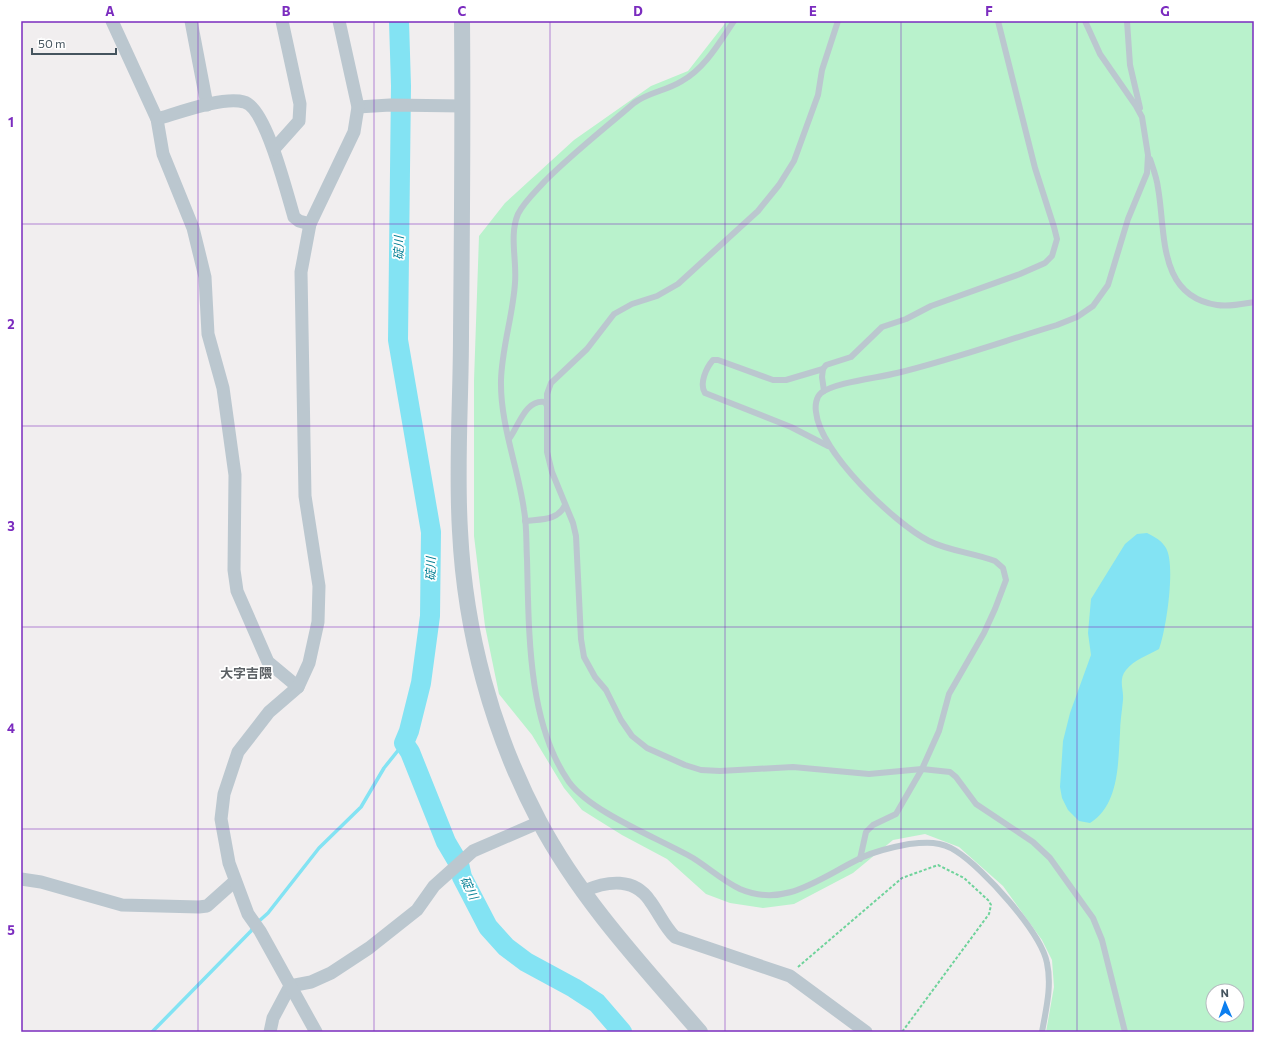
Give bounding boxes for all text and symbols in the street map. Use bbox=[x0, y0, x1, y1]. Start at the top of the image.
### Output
text: A bbox=[105, 3, 115, 19]
text: B bbox=[282, 3, 291, 19]
text: C bbox=[458, 3, 467, 19]
text: D bbox=[633, 3, 643, 19]
text: E bbox=[809, 3, 817, 19]
text: F bbox=[985, 3, 993, 19]
text: G bbox=[1160, 3, 1170, 19]
scale bar bbox=[32, 30, 116, 56]
text: 50 m bbox=[38, 36, 66, 50]
text: 1 bbox=[8, 114, 14, 130]
water label: 碇川 bbox=[391, 234, 405, 260]
text: 2 bbox=[7, 316, 15, 332]
text: 3 bbox=[7, 518, 15, 534]
water label: 碇川 bbox=[423, 555, 437, 581]
district label: 大字吉隈 bbox=[220, 665, 272, 681]
text: 4 bbox=[7, 720, 15, 736]
water label: 碇川 bbox=[458, 874, 482, 903]
text: 5 bbox=[7, 922, 15, 938]
north arrow bbox=[1205, 983, 1245, 1023]
text: N bbox=[1220, 986, 1229, 999]

